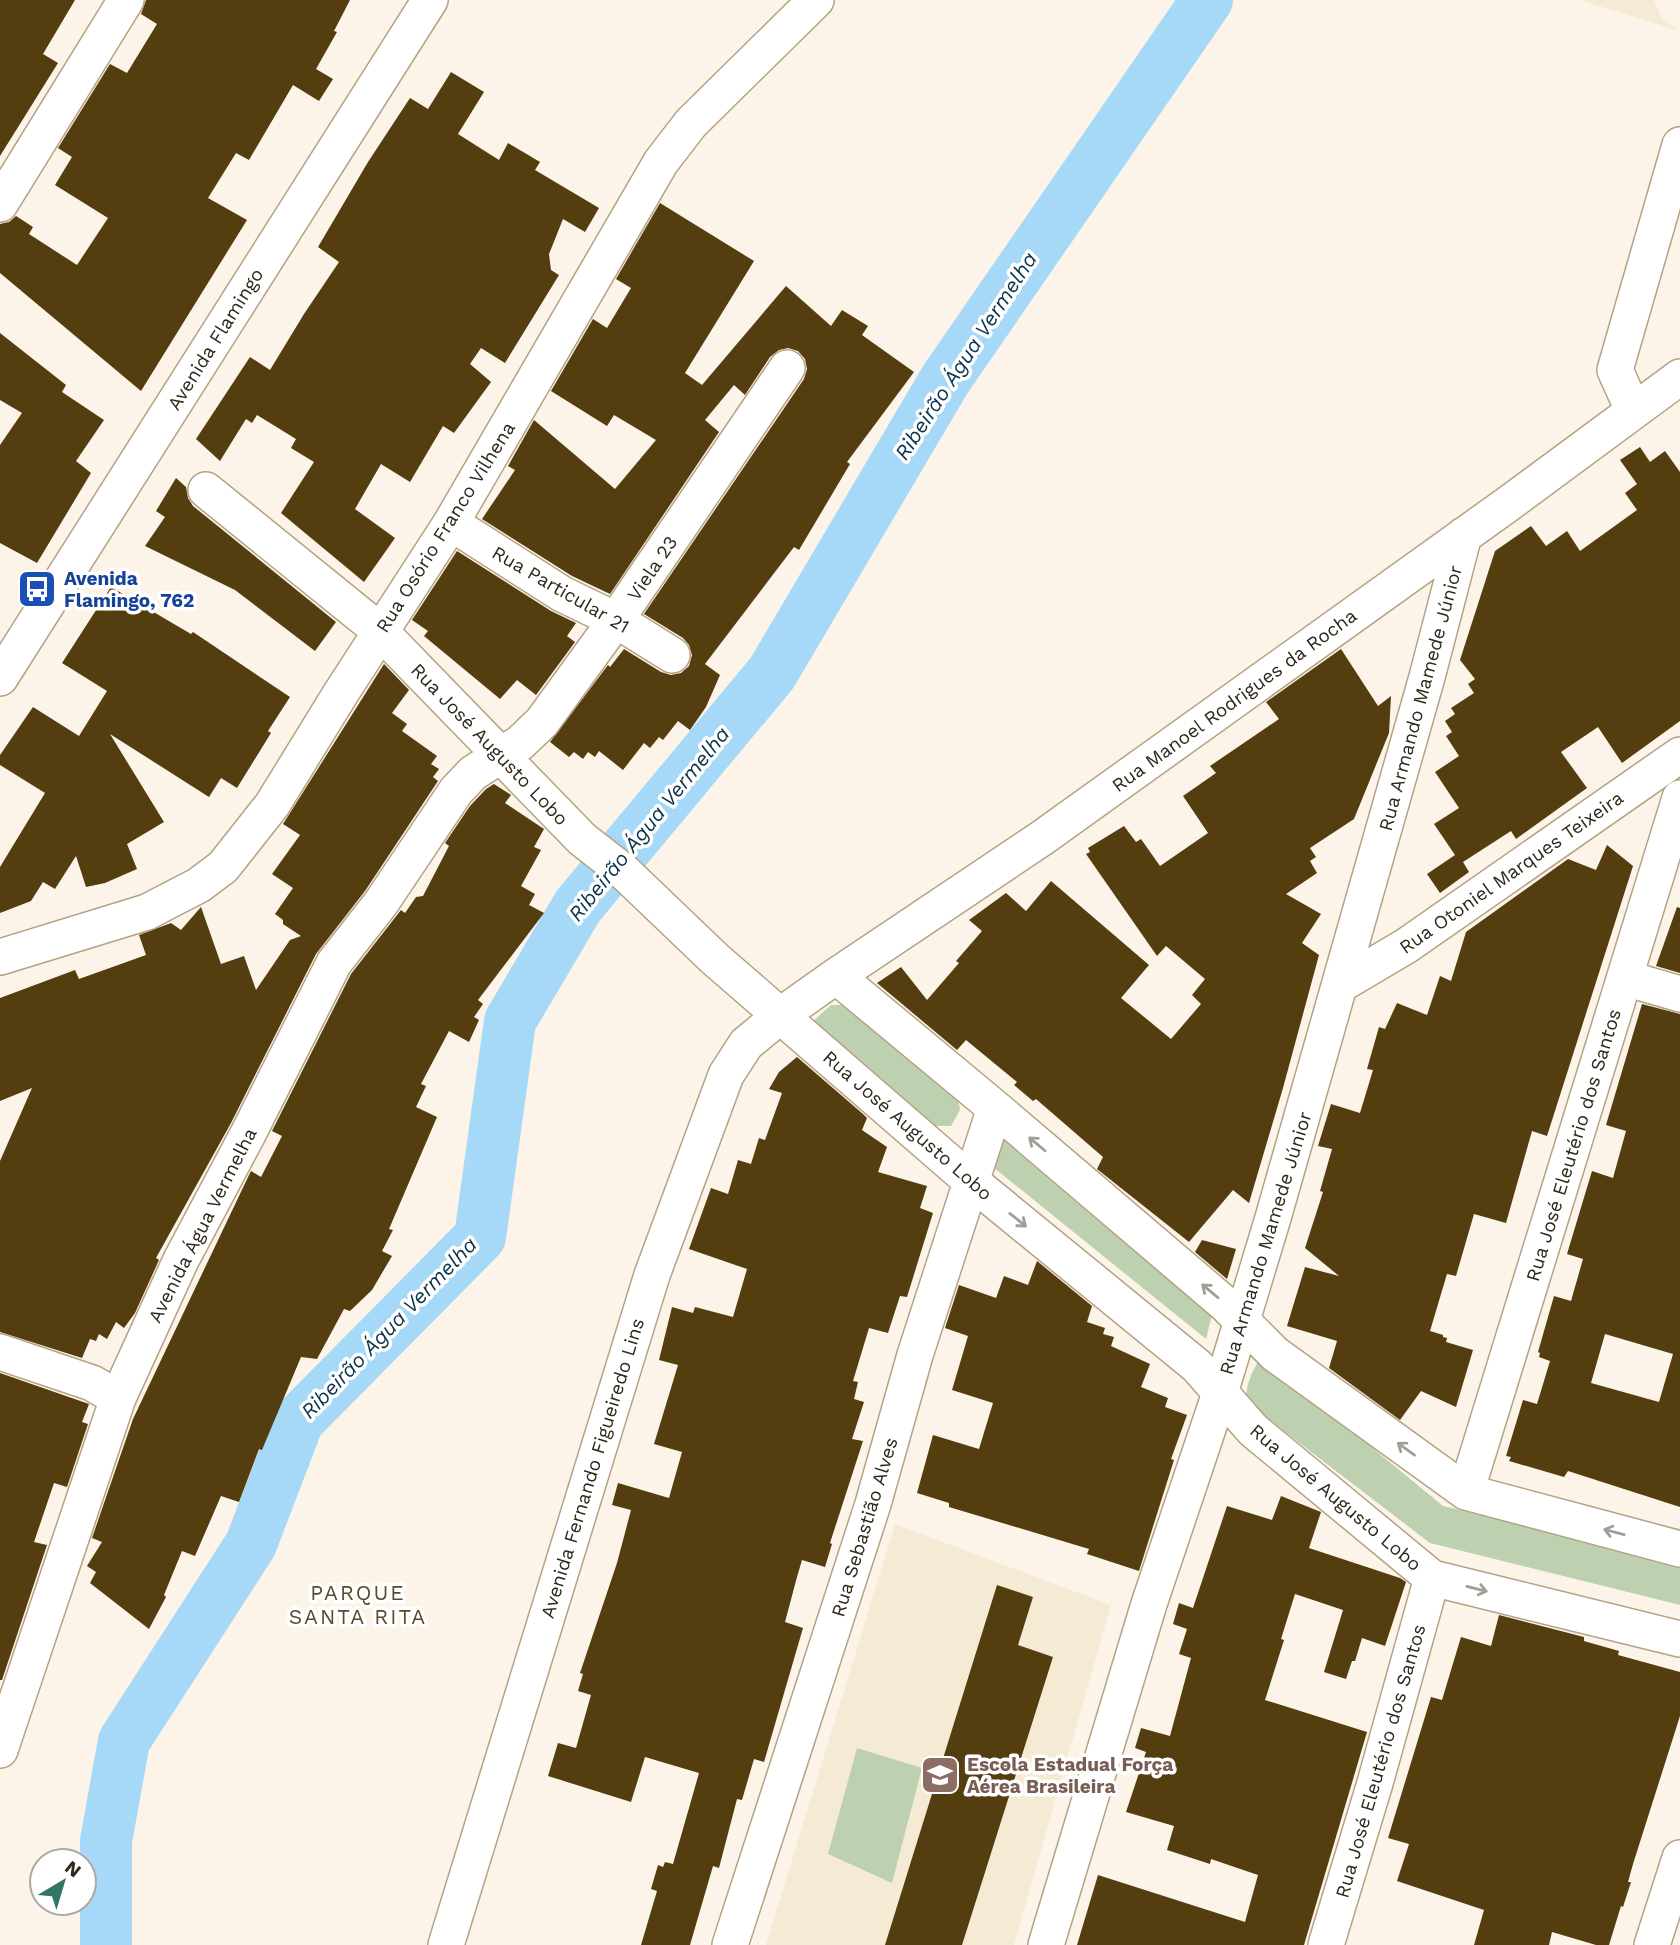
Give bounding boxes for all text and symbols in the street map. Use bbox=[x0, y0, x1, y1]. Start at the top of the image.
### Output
water label: Ribeirão Água Vermelha bbox=[889, 247, 1042, 464]
street label: Avenida Flamingo bbox=[163, 264, 268, 414]
street label: Rua Osório Franco Vilhena bbox=[371, 417, 520, 637]
street label: Viela 23 bbox=[622, 532, 682, 605]
street label: Rua Particular 21 bbox=[488, 541, 633, 638]
street label: Rua Armando Mamede Júnior bbox=[1374, 563, 1467, 833]
place label: Avenida Flamingo, 762 bbox=[64, 567, 194, 612]
bus stop icon: Avenida Flamingo, 762 bbox=[16, 568, 58, 610]
street label: Rua Manoel Rodrigues da Rocha bbox=[1107, 604, 1361, 797]
street label: Rua José Augusto Lobo bbox=[406, 658, 573, 830]
water label: Ribeirão Água Vermelha bbox=[563, 722, 735, 926]
street label: Rua Otoniel Marques Teixeira bbox=[1395, 786, 1628, 959]
street label: Rua José Eleutério dos Santos bbox=[1521, 1006, 1626, 1284]
street label: Rua José Augusto Lobo bbox=[818, 1046, 997, 1205]
street label: Rua Armando Mamede Júnior bbox=[1214, 1109, 1317, 1378]
street label: Avenida Água Vermelha bbox=[143, 1124, 262, 1326]
one-way arrow bbox=[1028, 1136, 1046, 1152]
one-way arrow bbox=[1009, 1212, 1027, 1228]
water label: Ribeirão Água Vermelha bbox=[295, 1232, 482, 1424]
one-way arrow bbox=[1201, 1283, 1219, 1299]
street label: Avenida Fernando Figueiredo Lins bbox=[536, 1315, 649, 1621]
street label: Rua José Augusto Lobo bbox=[1245, 1419, 1426, 1576]
street label: Rua Sebastião Alves bbox=[826, 1435, 903, 1620]
one-way arrow bbox=[1397, 1442, 1416, 1456]
one-way arrow bbox=[1603, 1525, 1626, 1538]
district label: PARQUE SANTA RITA bbox=[289, 1580, 427, 1629]
one-way arrow bbox=[1466, 1583, 1488, 1596]
street label: Rua José Eleutério dos Santos bbox=[1330, 1622, 1431, 1901]
place label: Escola Estadual Força Aérea Brasileira bbox=[967, 1753, 1173, 1798]
school or university icon: Escola Estadual Força Aérea Brasileira bbox=[919, 1754, 961, 1796]
north arrow bbox=[28, 1847, 98, 1917]
text: N bbox=[61, 1856, 86, 1882]

